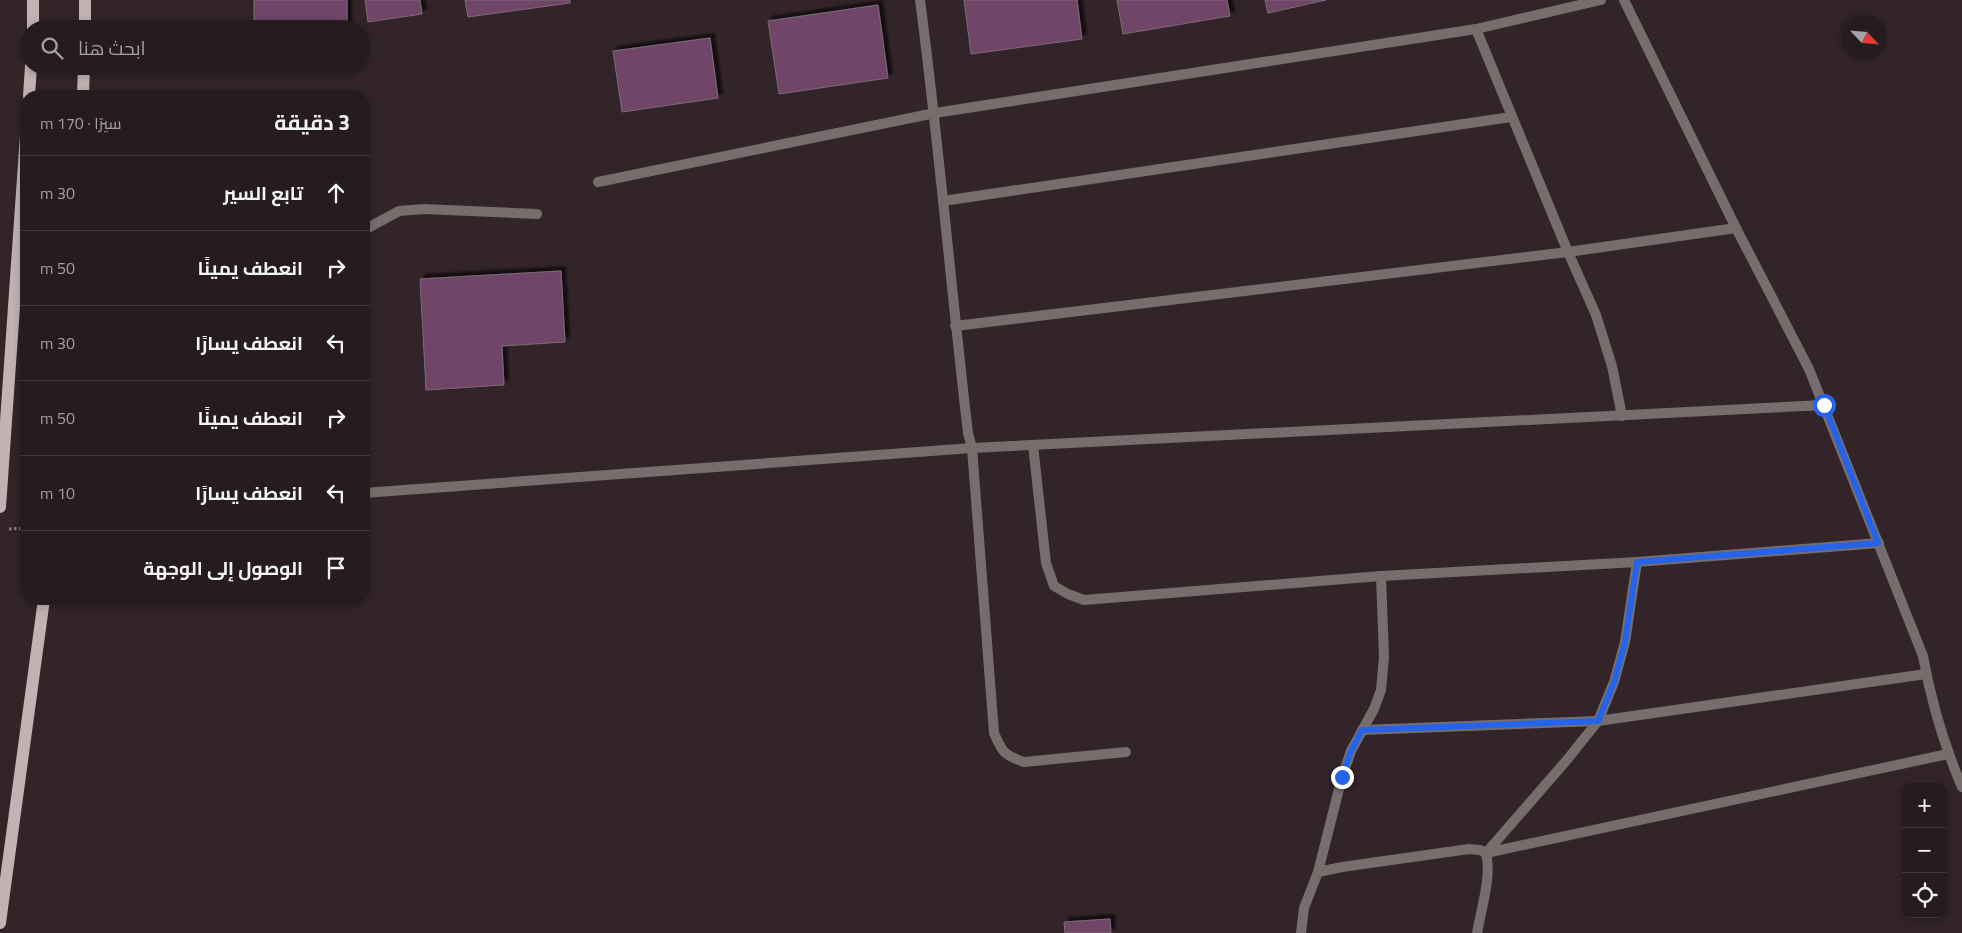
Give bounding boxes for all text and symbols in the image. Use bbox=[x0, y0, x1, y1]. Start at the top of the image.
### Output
north arrow bbox=[1842, 15, 1887, 60]
search box bbox=[20, 20, 370, 75]
text: ابحث هنا bbox=[78, 33, 146, 62]
icon: search bbox=[38, 34, 66, 62]
text: 3 دقيقة bbox=[274, 106, 350, 138]
text: سيرًا · 170 m bbox=[40, 111, 121, 135]
text: تابع السير bbox=[223, 178, 303, 207]
icon: ahead bbox=[322, 179, 350, 207]
text: 30 m bbox=[40, 181, 75, 205]
text: انعطف يمينًا bbox=[198, 253, 303, 282]
icon: right bbox=[322, 254, 350, 282]
text: 50 m bbox=[40, 256, 75, 280]
text: انعطف يسارًا bbox=[195, 328, 303, 357]
icon: left bbox=[322, 329, 350, 357]
text: 30 m bbox=[40, 331, 75, 355]
route start bbox=[1813, 394, 1836, 417]
text: انعطف يمينًا bbox=[198, 403, 303, 432]
icon: right bbox=[322, 404, 350, 432]
text: 50 m bbox=[40, 406, 75, 430]
text: انعطف يسارًا bbox=[195, 478, 303, 507]
icon: left bbox=[322, 479, 350, 507]
text: 10 m bbox=[40, 481, 75, 505]
text: الوصول إلى الوجهة bbox=[143, 553, 303, 582]
icon: arrive bbox=[322, 554, 350, 582]
route end bbox=[1331, 766, 1354, 789]
map controls bbox=[1902, 783, 1947, 918]
button: + bbox=[1902, 783, 1947, 828]
button: − bbox=[1902, 828, 1947, 873]
button: locate bbox=[1902, 873, 1947, 918]

